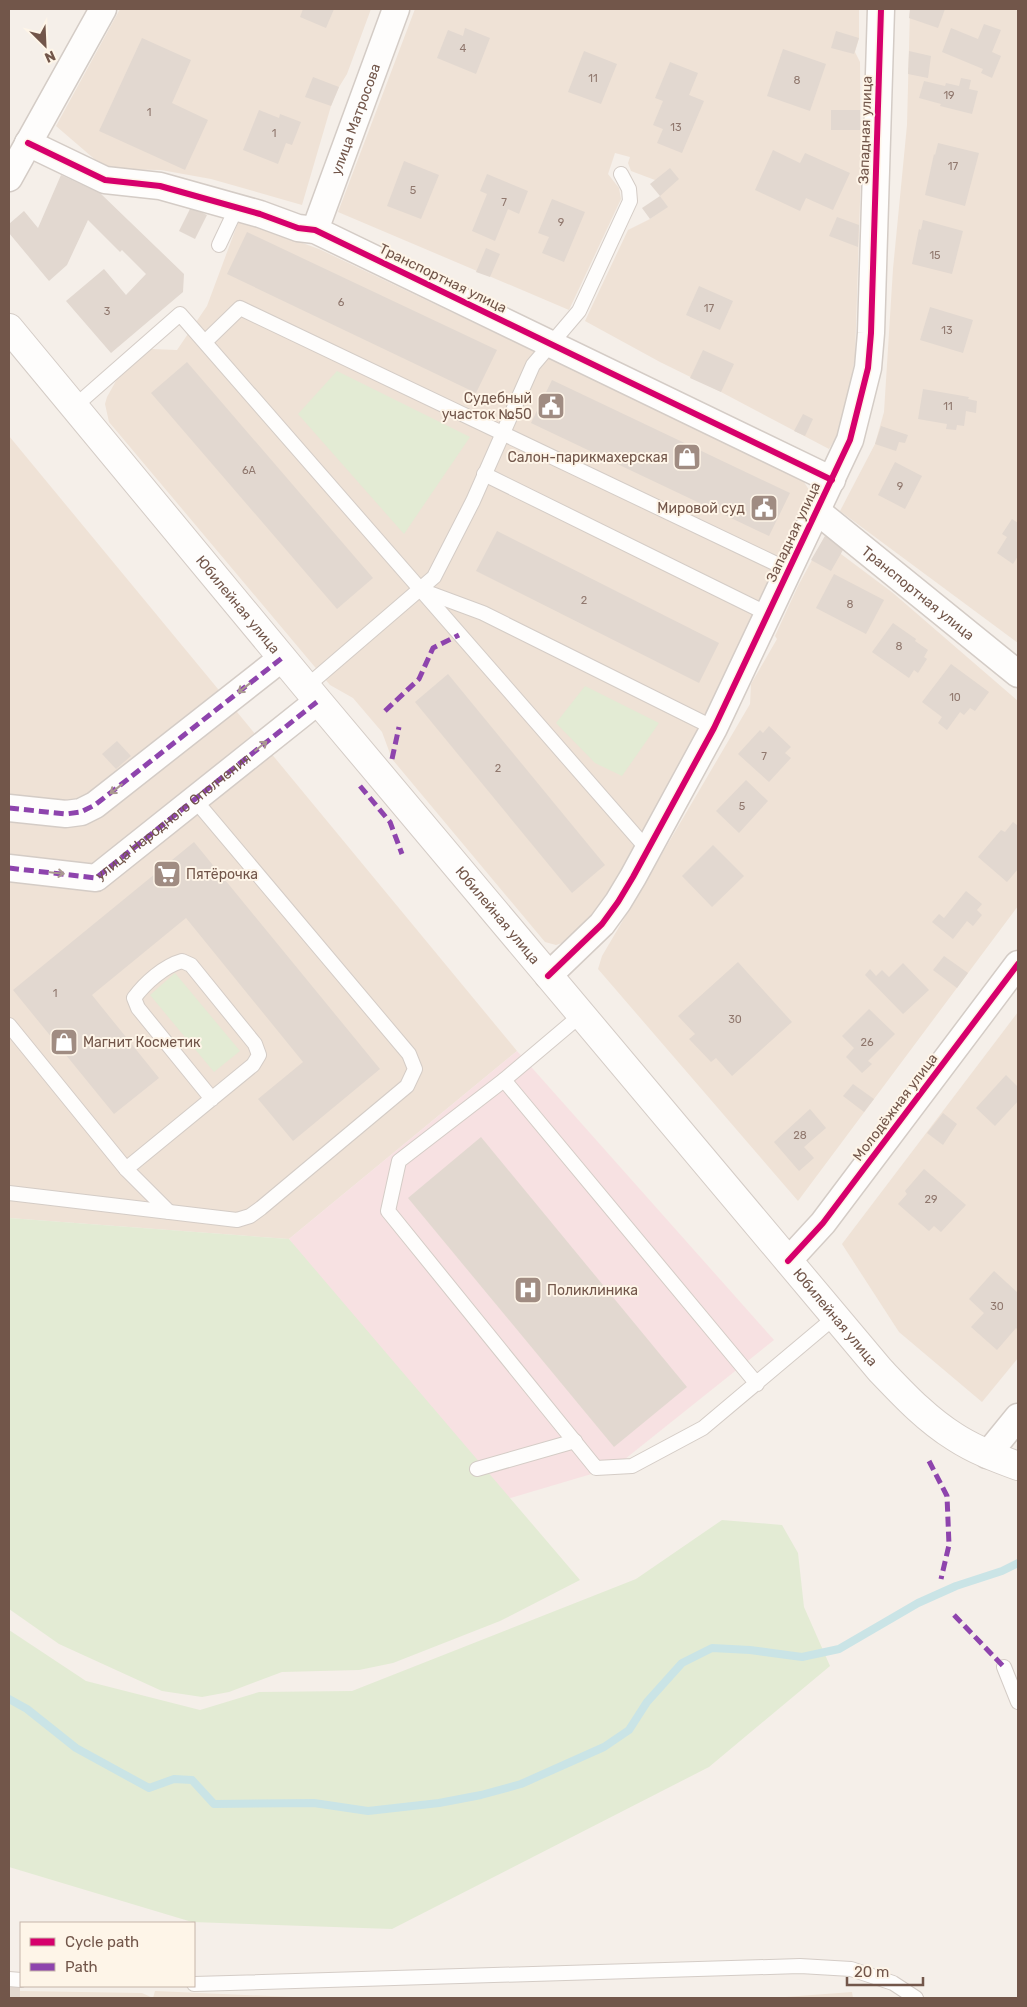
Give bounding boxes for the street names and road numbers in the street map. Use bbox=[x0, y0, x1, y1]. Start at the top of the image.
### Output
street label: улица Матросова bbox=[328, 61, 384, 177]
street label: Западная улица bbox=[855, 76, 876, 184]
street label: Транспортная улица bbox=[376, 240, 509, 317]
street label: Западная улица bbox=[763, 479, 824, 585]
street label: Транспортная улица bbox=[858, 543, 977, 644]
street label: Юбилейная улица bbox=[192, 552, 283, 657]
street label: улица Народного Ополчения bbox=[92, 750, 255, 884]
street label: Юбилейная улица bbox=[452, 863, 543, 968]
street label: Молодёжная улица bbox=[849, 1050, 941, 1164]
street label: Юбилейная улица bbox=[789, 1265, 881, 1370]

